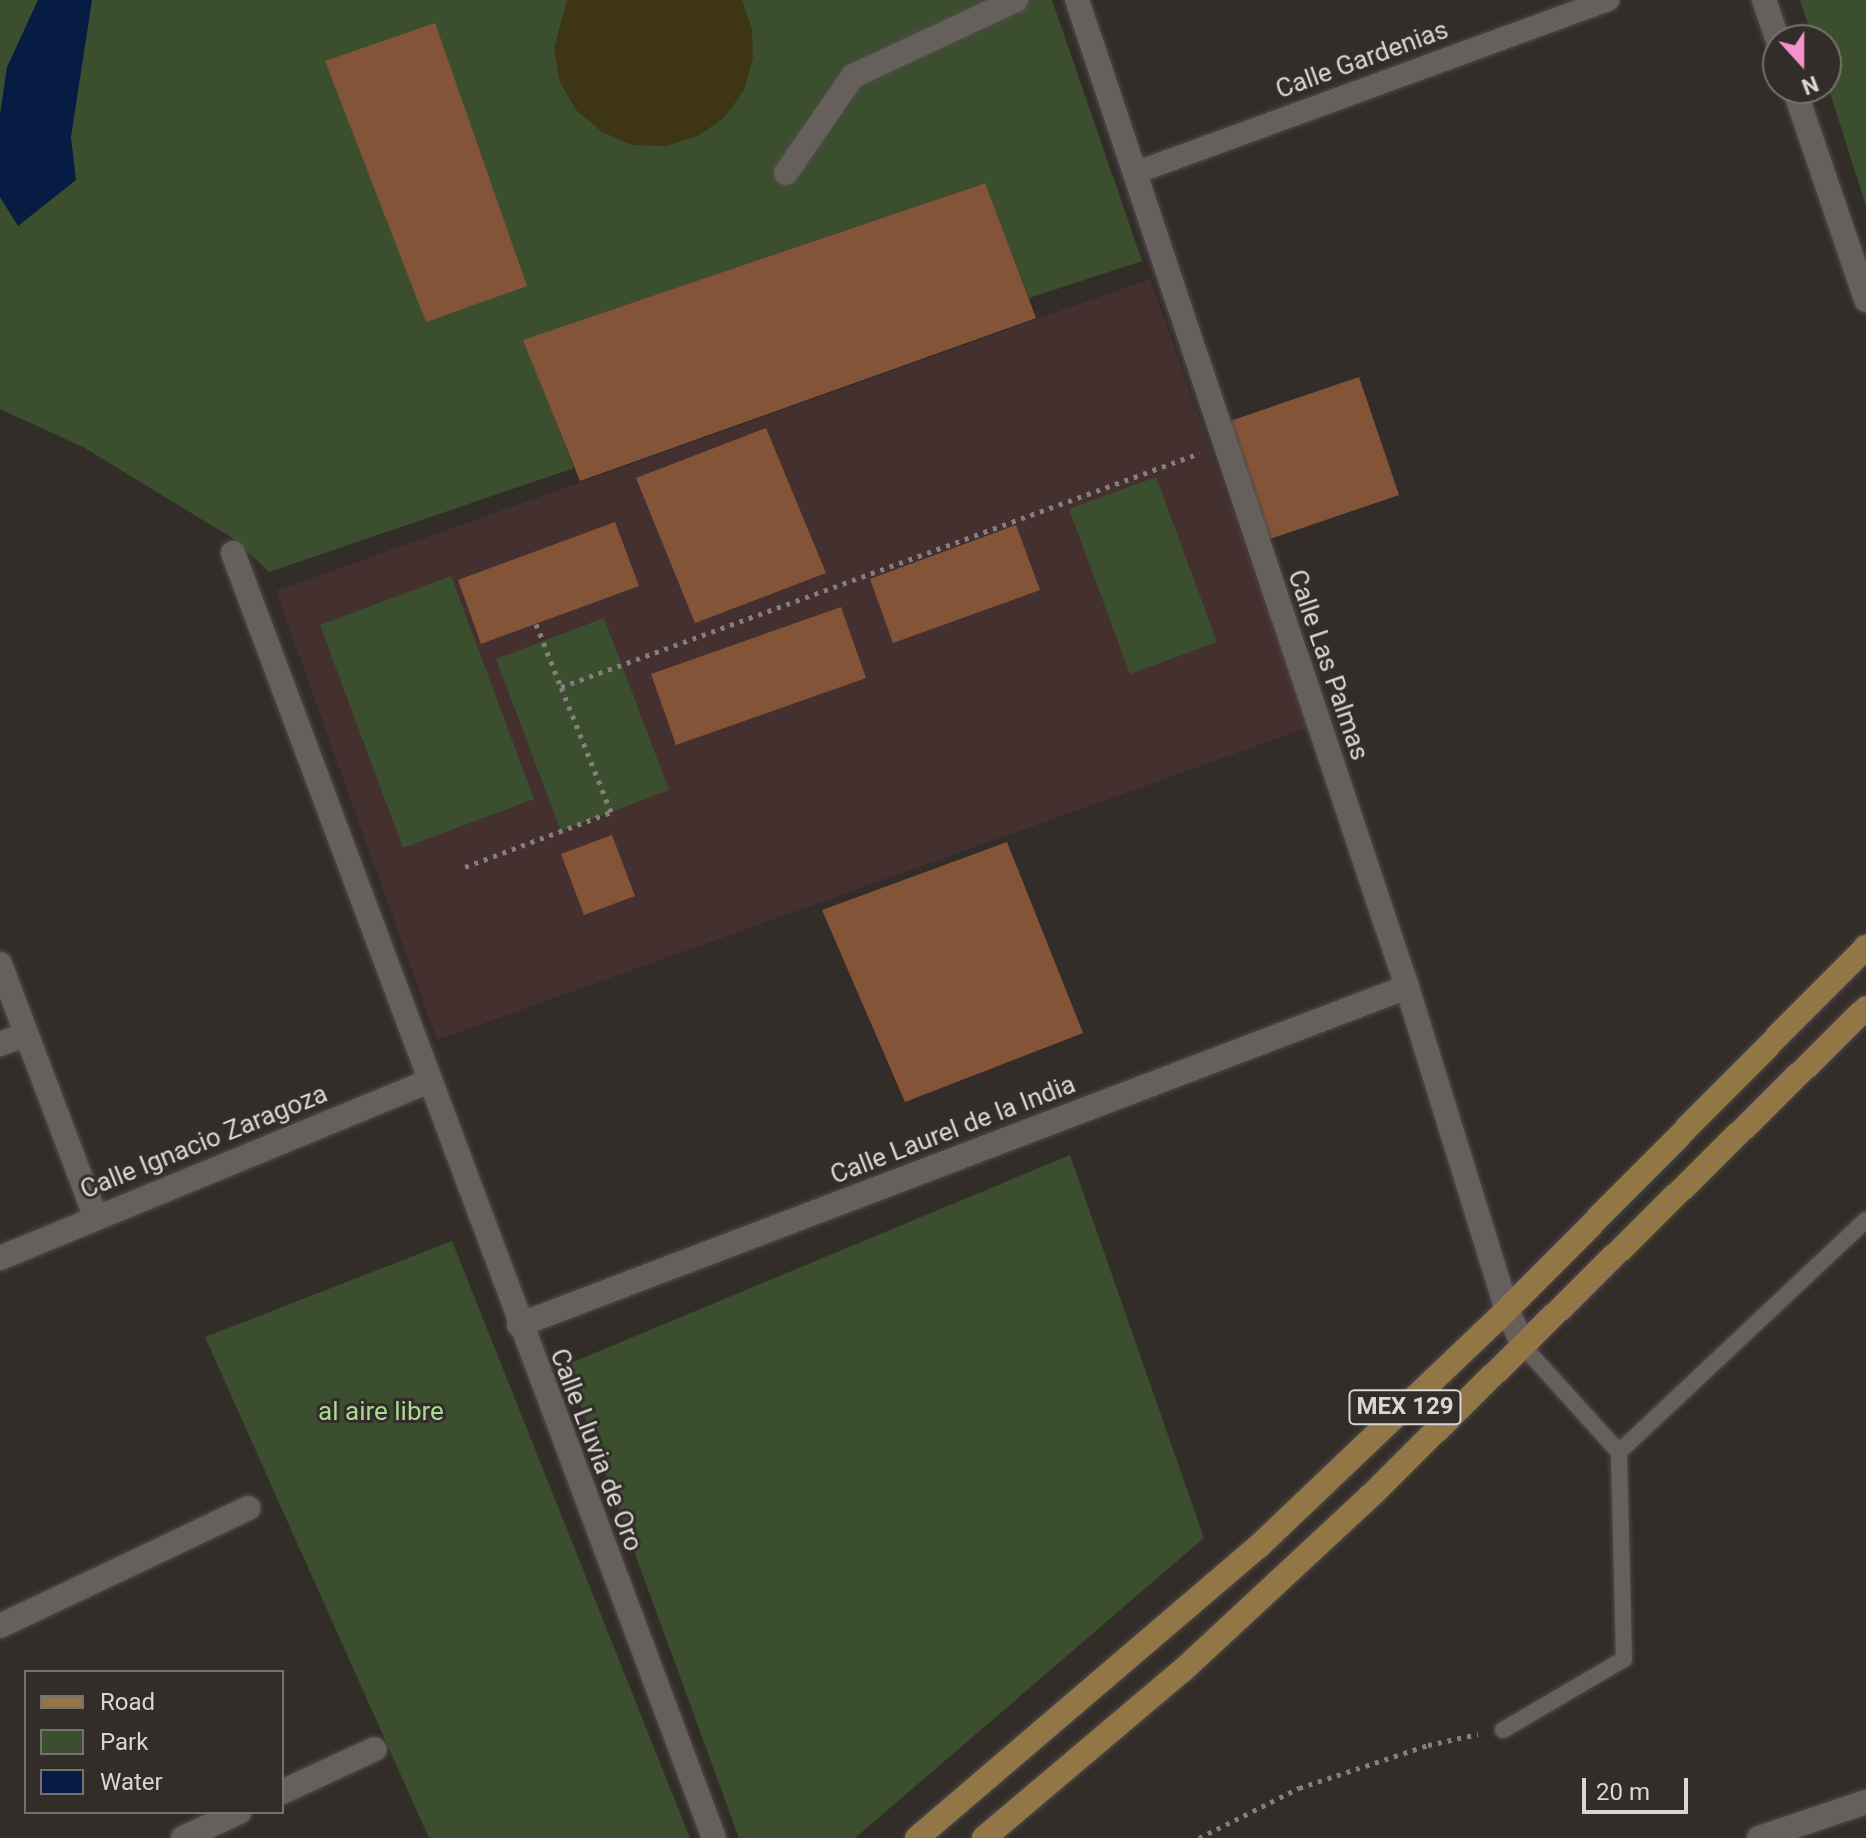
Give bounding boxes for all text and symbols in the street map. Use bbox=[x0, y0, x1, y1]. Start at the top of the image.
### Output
street label: Calle Gardenias bbox=[1272, 14, 1452, 106]
north arrow bbox=[1762, 24, 1842, 104]
text: N bbox=[1798, 71, 1822, 99]
street label: Calle Las Palmas bbox=[1281, 566, 1375, 764]
street label: Calle Laurel de la India bbox=[826, 1069, 1080, 1191]
street label: Calle Ignacio Zaragoza bbox=[76, 1078, 332, 1206]
street label: Calle Lluvia de Oro bbox=[543, 1344, 649, 1556]
road number: MEX 129 bbox=[1347, 1387, 1463, 1427]
park label: al aire libre bbox=[318, 1396, 444, 1428]
legend bbox=[24, 1670, 284, 1814]
text: Road bbox=[100, 1688, 155, 1716]
text: Park bbox=[100, 1728, 148, 1756]
scale bar bbox=[1586, 1762, 1692, 1812]
text: Water bbox=[100, 1768, 163, 1796]
text: 20 m bbox=[1596, 1778, 1650, 1806]

